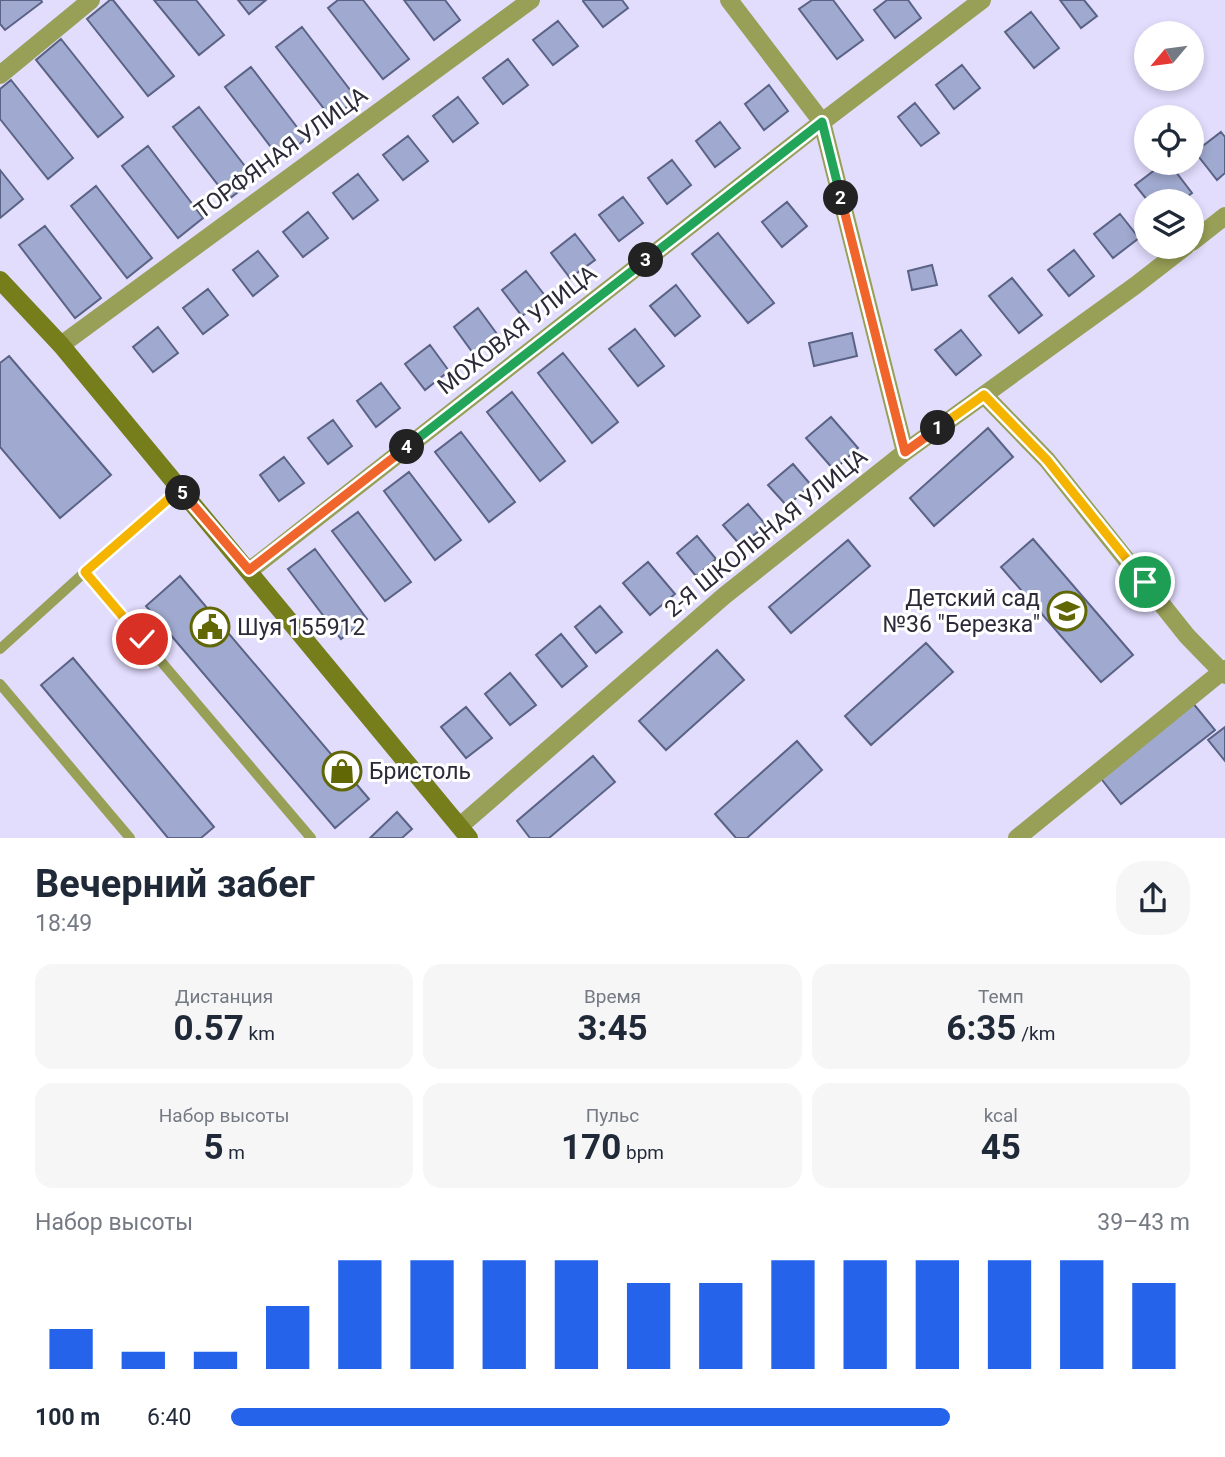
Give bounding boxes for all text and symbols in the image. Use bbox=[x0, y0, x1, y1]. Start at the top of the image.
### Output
north arrow bbox=[1134, 21, 1204, 91]
map controls bbox=[1134, 21, 1204, 259]
street label: ТОРФЯНАЯ УЛИЦА bbox=[189, 81, 373, 225]
button: locate bbox=[1134, 105, 1204, 175]
pin: 2 bbox=[824, 180, 858, 216]
text: 2 bbox=[835, 186, 846, 209]
button: layers bbox=[1134, 189, 1204, 259]
pin: 3 bbox=[628, 243, 664, 278]
text: 3 bbox=[640, 248, 651, 271]
street label: МОХОВАЯ УЛИЦА bbox=[432, 260, 602, 400]
pin: 1 bbox=[920, 410, 956, 446]
text: 1 bbox=[932, 416, 943, 439]
pin: 4 bbox=[390, 430, 424, 464]
text: 4 bbox=[401, 435, 412, 458]
street label: 2-Я ШКОЛЬНАЯ УЛИЦА bbox=[659, 443, 873, 623]
pin: 5 bbox=[166, 476, 200, 510]
text: 5 bbox=[177, 481, 188, 504]
pin bbox=[1115, 552, 1175, 612]
icon: arrive bbox=[1126, 563, 1164, 601]
place label: Детский сад №36 "Березка" bbox=[882, 585, 1040, 638]
school or university icon: Детский сад №36 "Березка" bbox=[1046, 590, 1088, 632]
public building icon: Шуя 155912 bbox=[189, 606, 231, 648]
pin bbox=[112, 609, 172, 669]
place label: Шуя 155912 bbox=[237, 614, 365, 641]
icon: check bbox=[123, 620, 161, 658]
shop icon: Бристоль bbox=[321, 750, 363, 792]
place label: Бристоль bbox=[369, 758, 471, 785]
button: share bbox=[1116, 861, 1190, 935]
text: Вечерний забег bbox=[35, 862, 315, 906]
text: 18:49 bbox=[35, 910, 92, 937]
text: Дистанция bbox=[175, 985, 273, 1008]
text: Время bbox=[584, 985, 641, 1008]
text: Темп bbox=[978, 985, 1024, 1008]
text: 0.57 bbox=[173, 1008, 244, 1049]
text: 3:45 bbox=[577, 1008, 648, 1049]
text: 6:35 bbox=[946, 1008, 1016, 1049]
text: km bbox=[244, 1022, 275, 1045]
text: /km bbox=[1016, 1022, 1055, 1045]
text: Набор высоты bbox=[159, 1104, 290, 1127]
text: Пульс bbox=[586, 1104, 639, 1127]
text: kcal bbox=[984, 1104, 1018, 1127]
text: 5 bbox=[203, 1127, 224, 1168]
text: 170 bbox=[561, 1127, 621, 1168]
text: 45 bbox=[981, 1127, 1021, 1168]
text: m bbox=[224, 1141, 245, 1164]
text: bpm bbox=[621, 1141, 664, 1164]
text: Набор высоты bbox=[35, 1209, 193, 1236]
text: 39–43 m bbox=[1097, 1209, 1190, 1236]
text: 100 m bbox=[35, 1404, 100, 1431]
text: 6:40 bbox=[147, 1404, 191, 1431]

